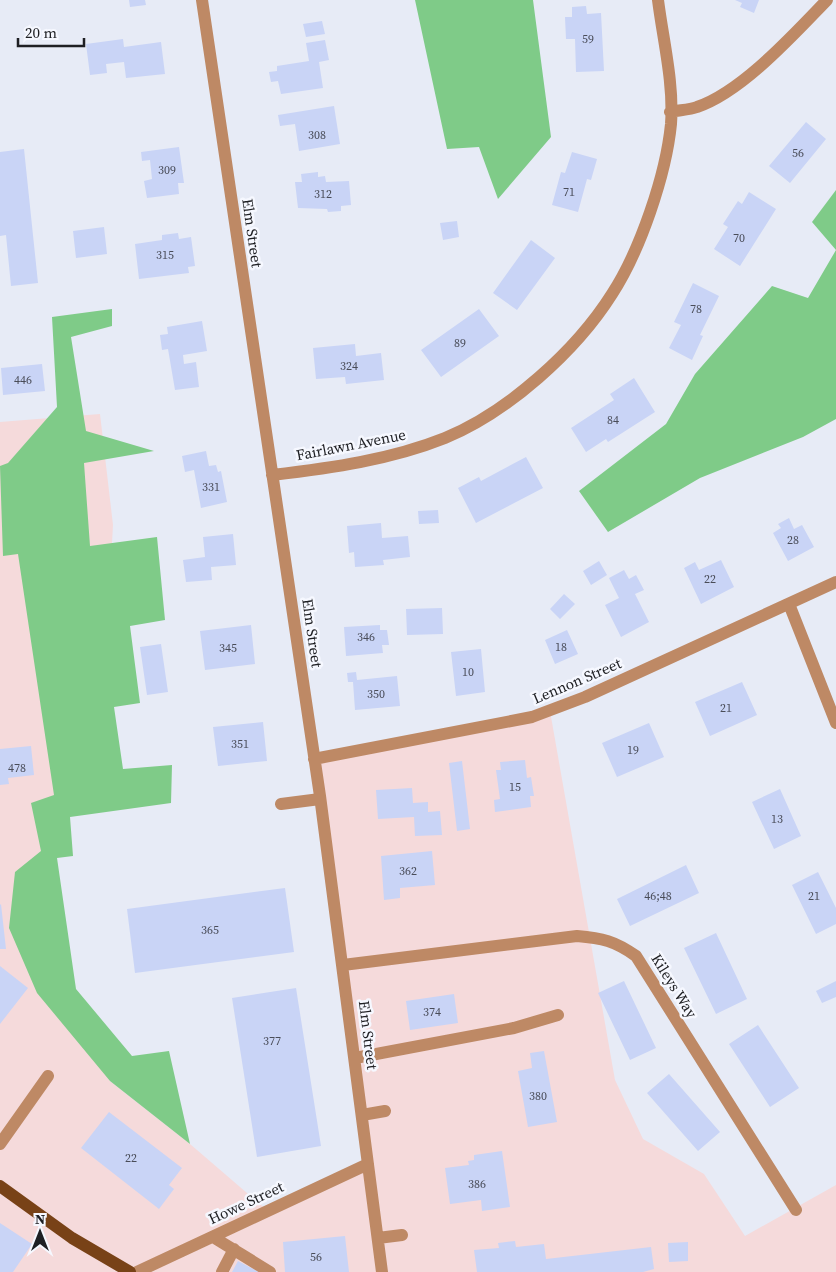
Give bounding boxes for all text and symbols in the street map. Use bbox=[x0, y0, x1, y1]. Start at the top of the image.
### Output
scale bar bbox=[18, 15, 84, 47]
text: 20 m bbox=[25, 22, 57, 43]
house number: 59 bbox=[582, 31, 594, 47]
house number: 308 bbox=[308, 127, 326, 143]
house number: 56 bbox=[792, 145, 804, 161]
house number: 309 bbox=[158, 162, 176, 178]
house number: 71 bbox=[563, 184, 575, 200]
house number: 312 bbox=[314, 186, 332, 202]
street label: Elm Street bbox=[237, 197, 268, 269]
house number: 70 bbox=[733, 230, 745, 246]
house number: 315 bbox=[156, 247, 174, 263]
house number: 78 bbox=[690, 301, 702, 317]
house number: 89 bbox=[454, 335, 466, 351]
house number: 324 bbox=[340, 358, 358, 374]
house number: 446 bbox=[14, 372, 32, 388]
house number: 84 bbox=[607, 412, 619, 428]
street label: Fairlawn Avenue bbox=[294, 424, 408, 465]
house number: 331 bbox=[202, 479, 220, 495]
house number: 28 bbox=[787, 532, 799, 548]
house number: 22 bbox=[704, 571, 716, 587]
street label: Elm Street bbox=[297, 597, 328, 669]
house number: 346 bbox=[357, 629, 375, 645]
house number: 18 bbox=[555, 639, 567, 655]
house number: 345 bbox=[219, 640, 237, 656]
street label: Lennon Street bbox=[529, 652, 624, 709]
house number: 10 bbox=[462, 664, 474, 680]
house number: 350 bbox=[367, 686, 385, 702]
house number: 21 bbox=[720, 700, 732, 716]
house number: 351 bbox=[231, 736, 249, 752]
house number: 19 bbox=[627, 742, 639, 758]
house number: 478 bbox=[8, 760, 26, 776]
house number: 15 bbox=[509, 779, 521, 795]
house number: 13 bbox=[771, 811, 783, 827]
house number: 362 bbox=[399, 863, 417, 879]
house number: 46;48 bbox=[644, 888, 672, 904]
house number: 21 bbox=[808, 888, 820, 904]
house number: 365 bbox=[201, 922, 219, 938]
street label: Kileys Way bbox=[646, 950, 703, 1022]
street label: Elm Street bbox=[354, 999, 383, 1071]
house number: 374 bbox=[423, 1004, 441, 1020]
house number: 377 bbox=[263, 1033, 281, 1049]
house number: 380 bbox=[529, 1088, 547, 1104]
house number: 22 bbox=[125, 1150, 137, 1166]
street label: Howe Street bbox=[205, 1176, 287, 1229]
house number: 386 bbox=[468, 1176, 486, 1192]
north arrow bbox=[15, 1207, 65, 1257]
text: N bbox=[35, 1209, 45, 1229]
house number: 56 bbox=[310, 1249, 322, 1265]

